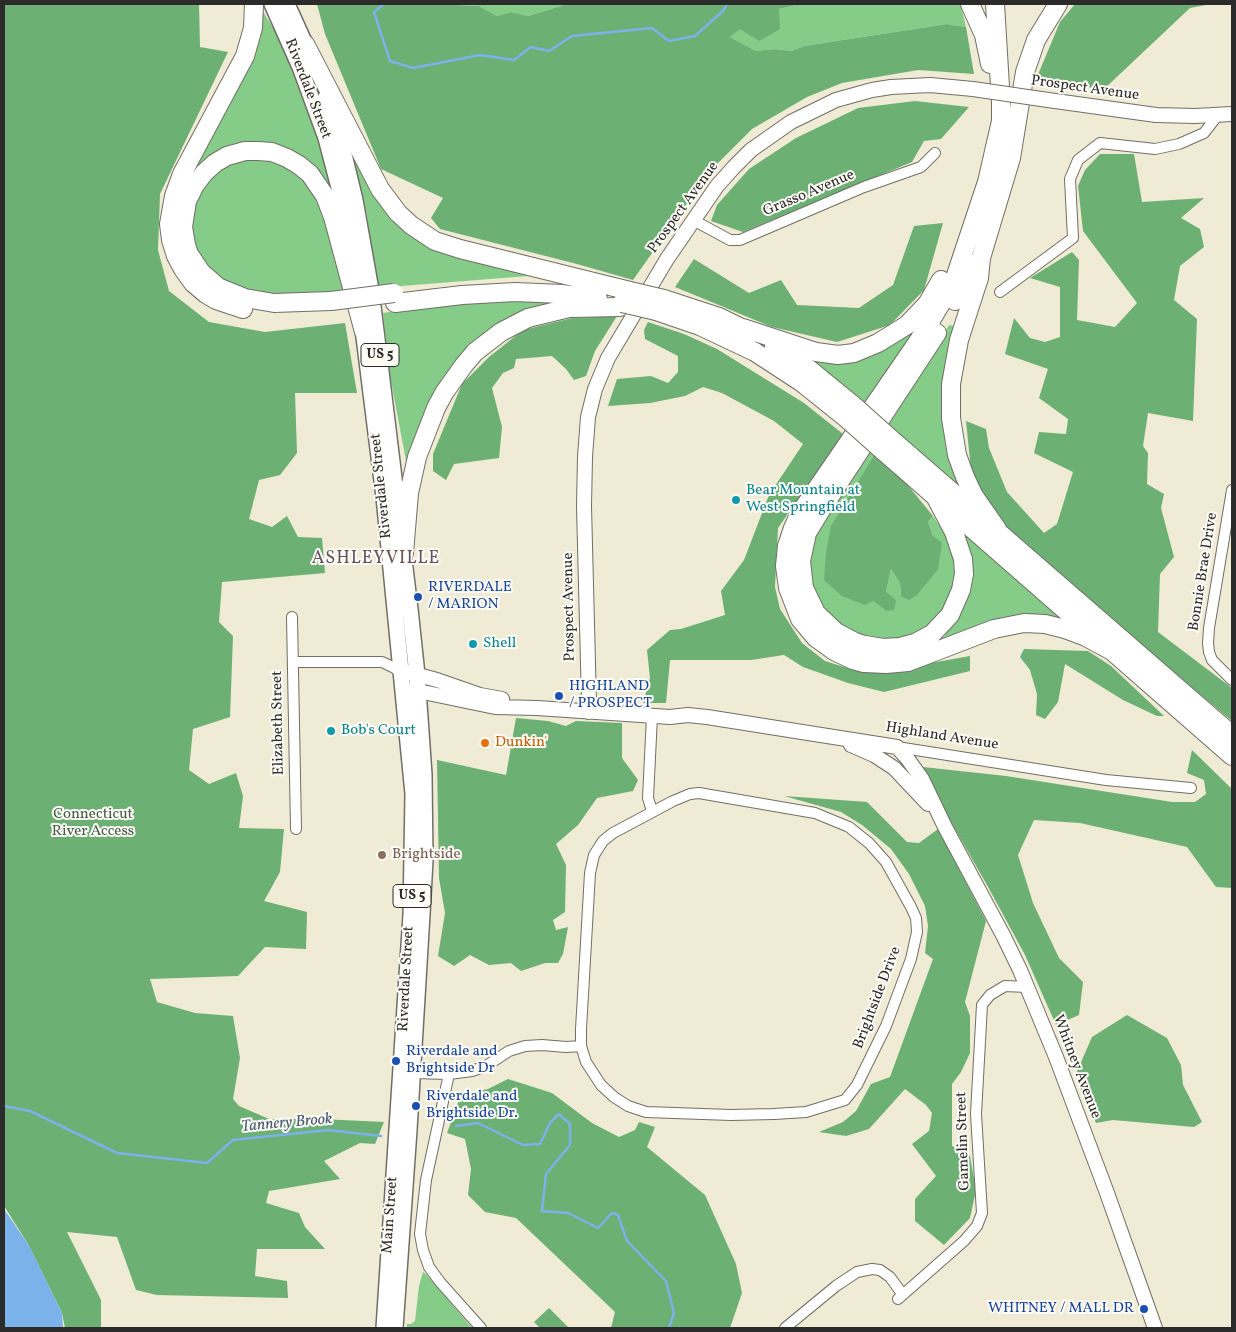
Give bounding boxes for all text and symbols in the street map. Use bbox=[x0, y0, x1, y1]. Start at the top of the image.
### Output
street label: Riverdale Street bbox=[280, 36, 334, 142]
street label: Prospect Avenue bbox=[1030, 72, 1140, 106]
street label: Prospect Avenue bbox=[645, 159, 723, 257]
street label: Grasso Avenue bbox=[761, 167, 857, 221]
road number: US 5 bbox=[361, 344, 399, 366]
street label: Riverdale Street bbox=[368, 432, 396, 540]
place label: Bear Mountain at West Springfield bbox=[746, 482, 860, 517]
marker: Bear Mountain at West Springfield bbox=[730, 494, 742, 506]
street label: Bonnie Brae Drive bbox=[1186, 511, 1222, 633]
district label: ASHLEYVILLE bbox=[310, 549, 442, 571]
street label: Prospect Avenue bbox=[560, 552, 580, 662]
place label: RIVERDALE / MARION bbox=[428, 579, 512, 614]
marker: RIVERDALE / MARION bbox=[412, 591, 424, 603]
place label: Shell bbox=[483, 635, 516, 653]
marker: Shell bbox=[467, 638, 479, 650]
street label: Elizabeth Street bbox=[269, 670, 289, 776]
place label: HIGHLAND / PROSPECT bbox=[569, 678, 652, 713]
marker: HIGHLAND / PROSPECT bbox=[553, 690, 565, 702]
street label: Highland Avenue bbox=[884, 719, 1000, 755]
place label: Bob's Court bbox=[341, 722, 416, 740]
marker: Bob's Court bbox=[325, 725, 337, 737]
place label: Dunkin' bbox=[495, 734, 547, 752]
marker: Dunkin' bbox=[479, 737, 491, 749]
park label: Connecticut River Access bbox=[52, 806, 134, 841]
place label: Brightside bbox=[392, 846, 461, 864]
marker: Brightside bbox=[376, 849, 388, 861]
road number: US 5 bbox=[393, 884, 431, 908]
street label: Riverdale Street bbox=[395, 926, 419, 1032]
street label: Brightside Drive bbox=[850, 944, 906, 1052]
street label: Whitney Avenue bbox=[1048, 1013, 1104, 1121]
place label: Riverdale and Brightside Dr bbox=[406, 1043, 497, 1078]
marker: Riverdale and Brightside Dr bbox=[390, 1055, 402, 1067]
place label: Riverdale and Brightside Dr. bbox=[426, 1088, 518, 1123]
street label: Gamelin Street bbox=[953, 1091, 975, 1191]
marker: Riverdale and Brightside Dr. bbox=[410, 1100, 422, 1112]
water label: Tannery Brook bbox=[241, 1110, 333, 1138]
street label: Main Street bbox=[379, 1176, 403, 1254]
place label: WHITNEY / MALL DR bbox=[988, 1300, 1134, 1318]
marker: WHITNEY / MALL DR bbox=[1138, 1303, 1150, 1315]

